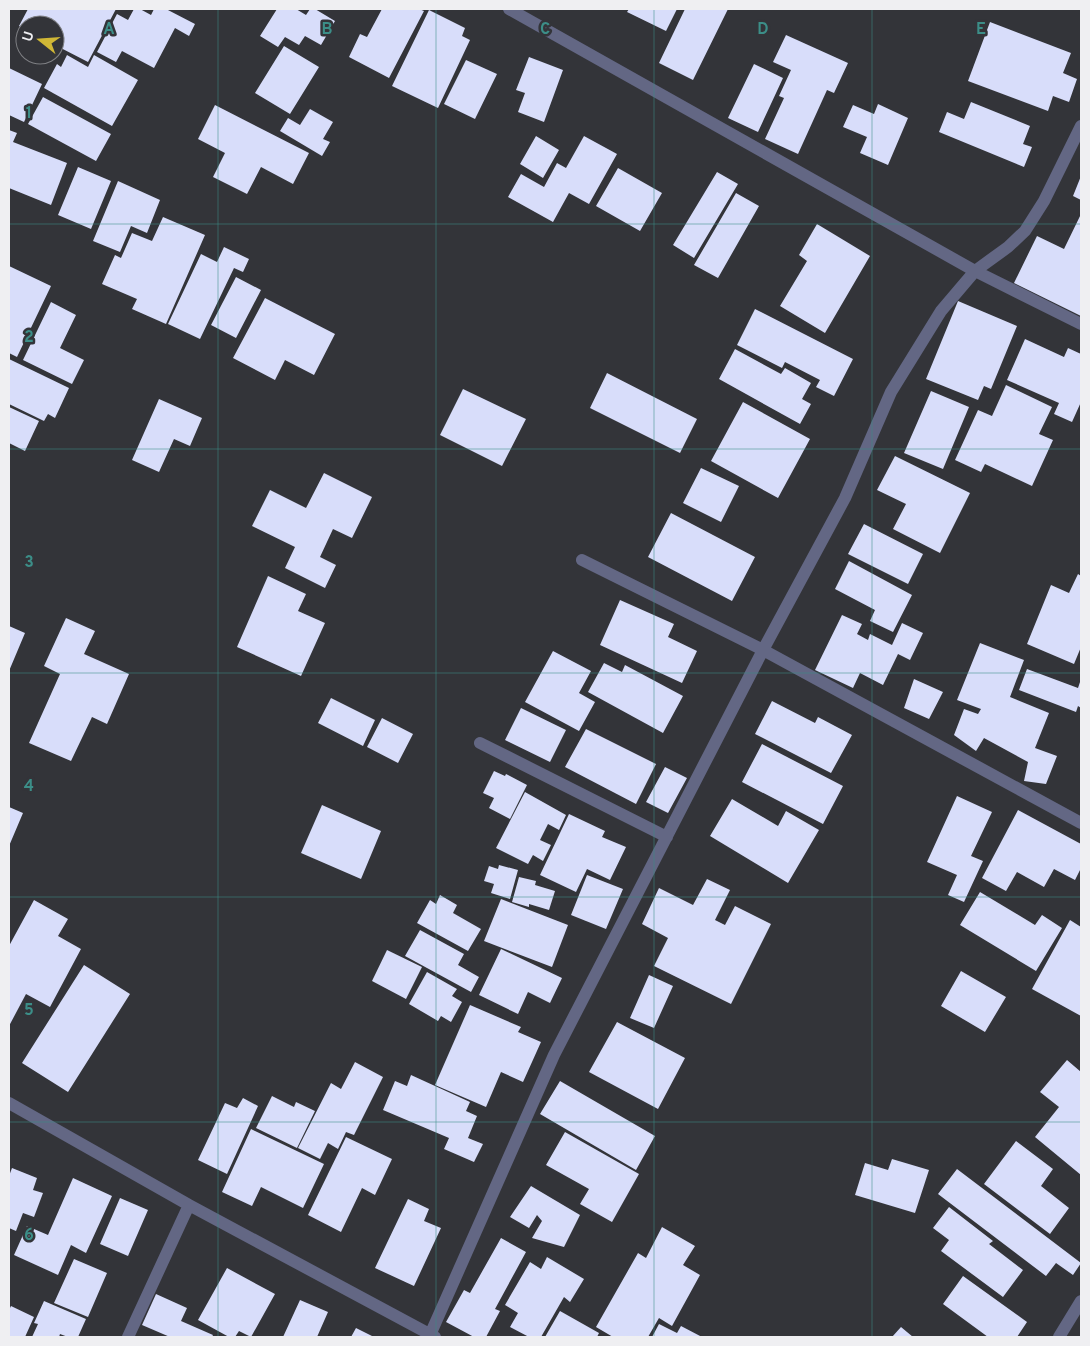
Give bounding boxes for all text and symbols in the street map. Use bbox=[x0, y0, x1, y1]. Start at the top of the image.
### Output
north arrow bbox=[15, 15, 65, 65]
text: A bbox=[103, 20, 115, 40]
text: B bbox=[321, 20, 333, 40]
text: C bbox=[540, 20, 550, 40]
text: D bbox=[757, 20, 769, 40]
text: E bbox=[976, 20, 986, 40]
text: U bbox=[19, 29, 39, 44]
text: 1 bbox=[26, 104, 32, 124]
text: 2 bbox=[24, 328, 34, 348]
text: 3 bbox=[24, 553, 34, 573]
text: 4 bbox=[24, 777, 34, 797]
text: 5 bbox=[24, 1001, 34, 1021]
text: 6 bbox=[24, 1226, 34, 1246]

